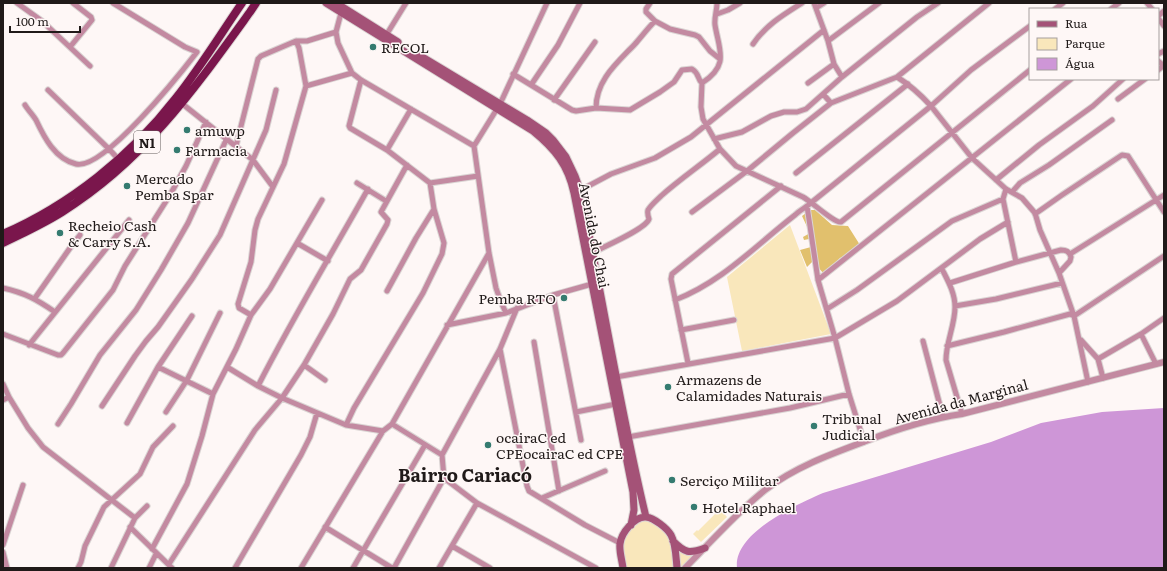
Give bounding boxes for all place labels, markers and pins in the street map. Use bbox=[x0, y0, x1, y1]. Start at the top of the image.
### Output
place label: RECOL bbox=[381, 37, 429, 57]
marker: RECOL bbox=[368, 42, 378, 52]
place label: amuwp bbox=[195, 120, 245, 140]
marker: amuwp bbox=[182, 125, 192, 135]
place label: Farmacia bbox=[185, 140, 248, 160]
marker: Farmacia bbox=[172, 145, 182, 155]
place label: Mercado Pemba Spar bbox=[135, 168, 214, 204]
marker: Mercado Pemba Spar bbox=[122, 181, 132, 191]
place label: Recheio Cash & Carry S.A. bbox=[68, 215, 157, 251]
marker: Recheio Cash & Carry S.A. bbox=[55, 228, 65, 238]
place label: Pemba RTO bbox=[479, 288, 556, 308]
marker: Pemba RTO bbox=[559, 293, 569, 303]
place label: Armazens de Calamidades Naturais bbox=[676, 369, 822, 405]
marker: Armazens de Calamidades Naturais bbox=[663, 382, 673, 392]
place label: Tribunal Judicial bbox=[822, 408, 882, 444]
marker: Tribunal Judicial bbox=[809, 421, 819, 431]
place label: ocairaC ed CPEocairaC ed CPE bbox=[496, 427, 623, 463]
marker: ocairaC ed CPEocairaC ed CPE bbox=[483, 440, 493, 450]
place label: Serciço Militar bbox=[680, 470, 779, 490]
marker: Serciço Militar bbox=[667, 475, 677, 485]
place label: Hotel Raphael bbox=[702, 497, 796, 517]
marker: Hotel Raphael bbox=[689, 502, 699, 512]

